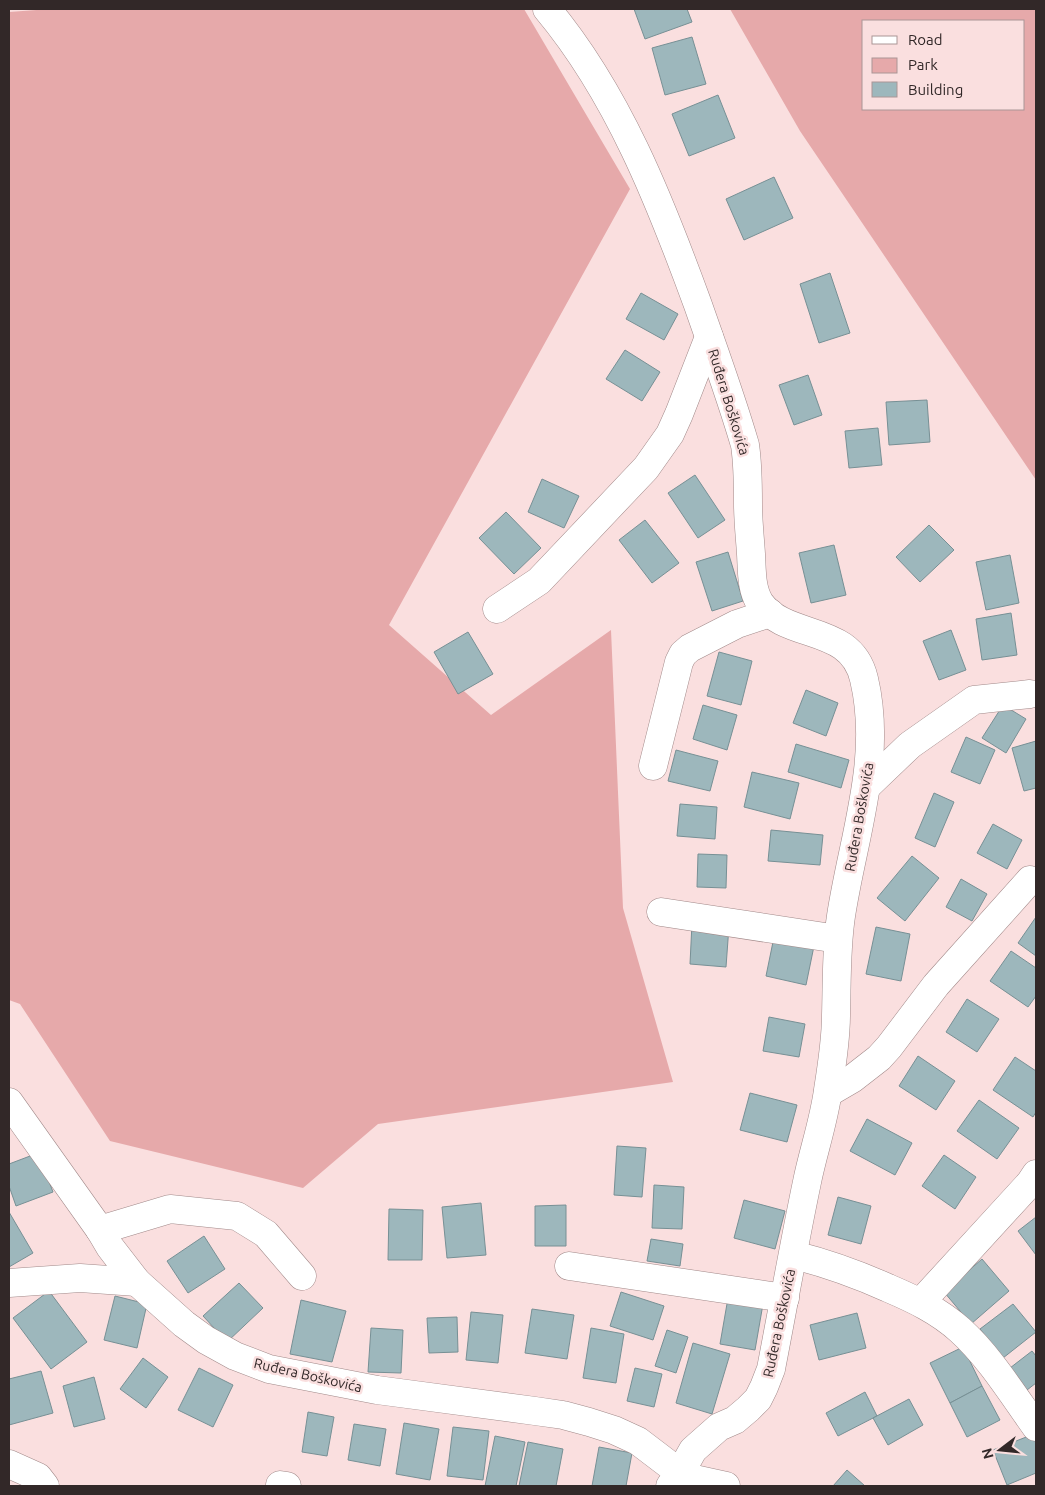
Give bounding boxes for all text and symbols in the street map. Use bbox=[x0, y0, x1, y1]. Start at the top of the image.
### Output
legend bbox=[862, 20, 1025, 110]
text: Road bbox=[908, 31, 943, 48]
text: Park bbox=[908, 56, 938, 73]
text: Building bbox=[908, 81, 963, 98]
street label: Ruđera Boškovića bbox=[705, 347, 753, 457]
street label: Ruđera Boškovića bbox=[842, 761, 876, 873]
street label: Ruđera Boškovića bbox=[760, 1267, 798, 1379]
street label: Ruđera Boškovića bbox=[252, 1355, 364, 1395]
north arrow bbox=[975, 1425, 1025, 1475]
text: N bbox=[978, 1446, 997, 1461]

